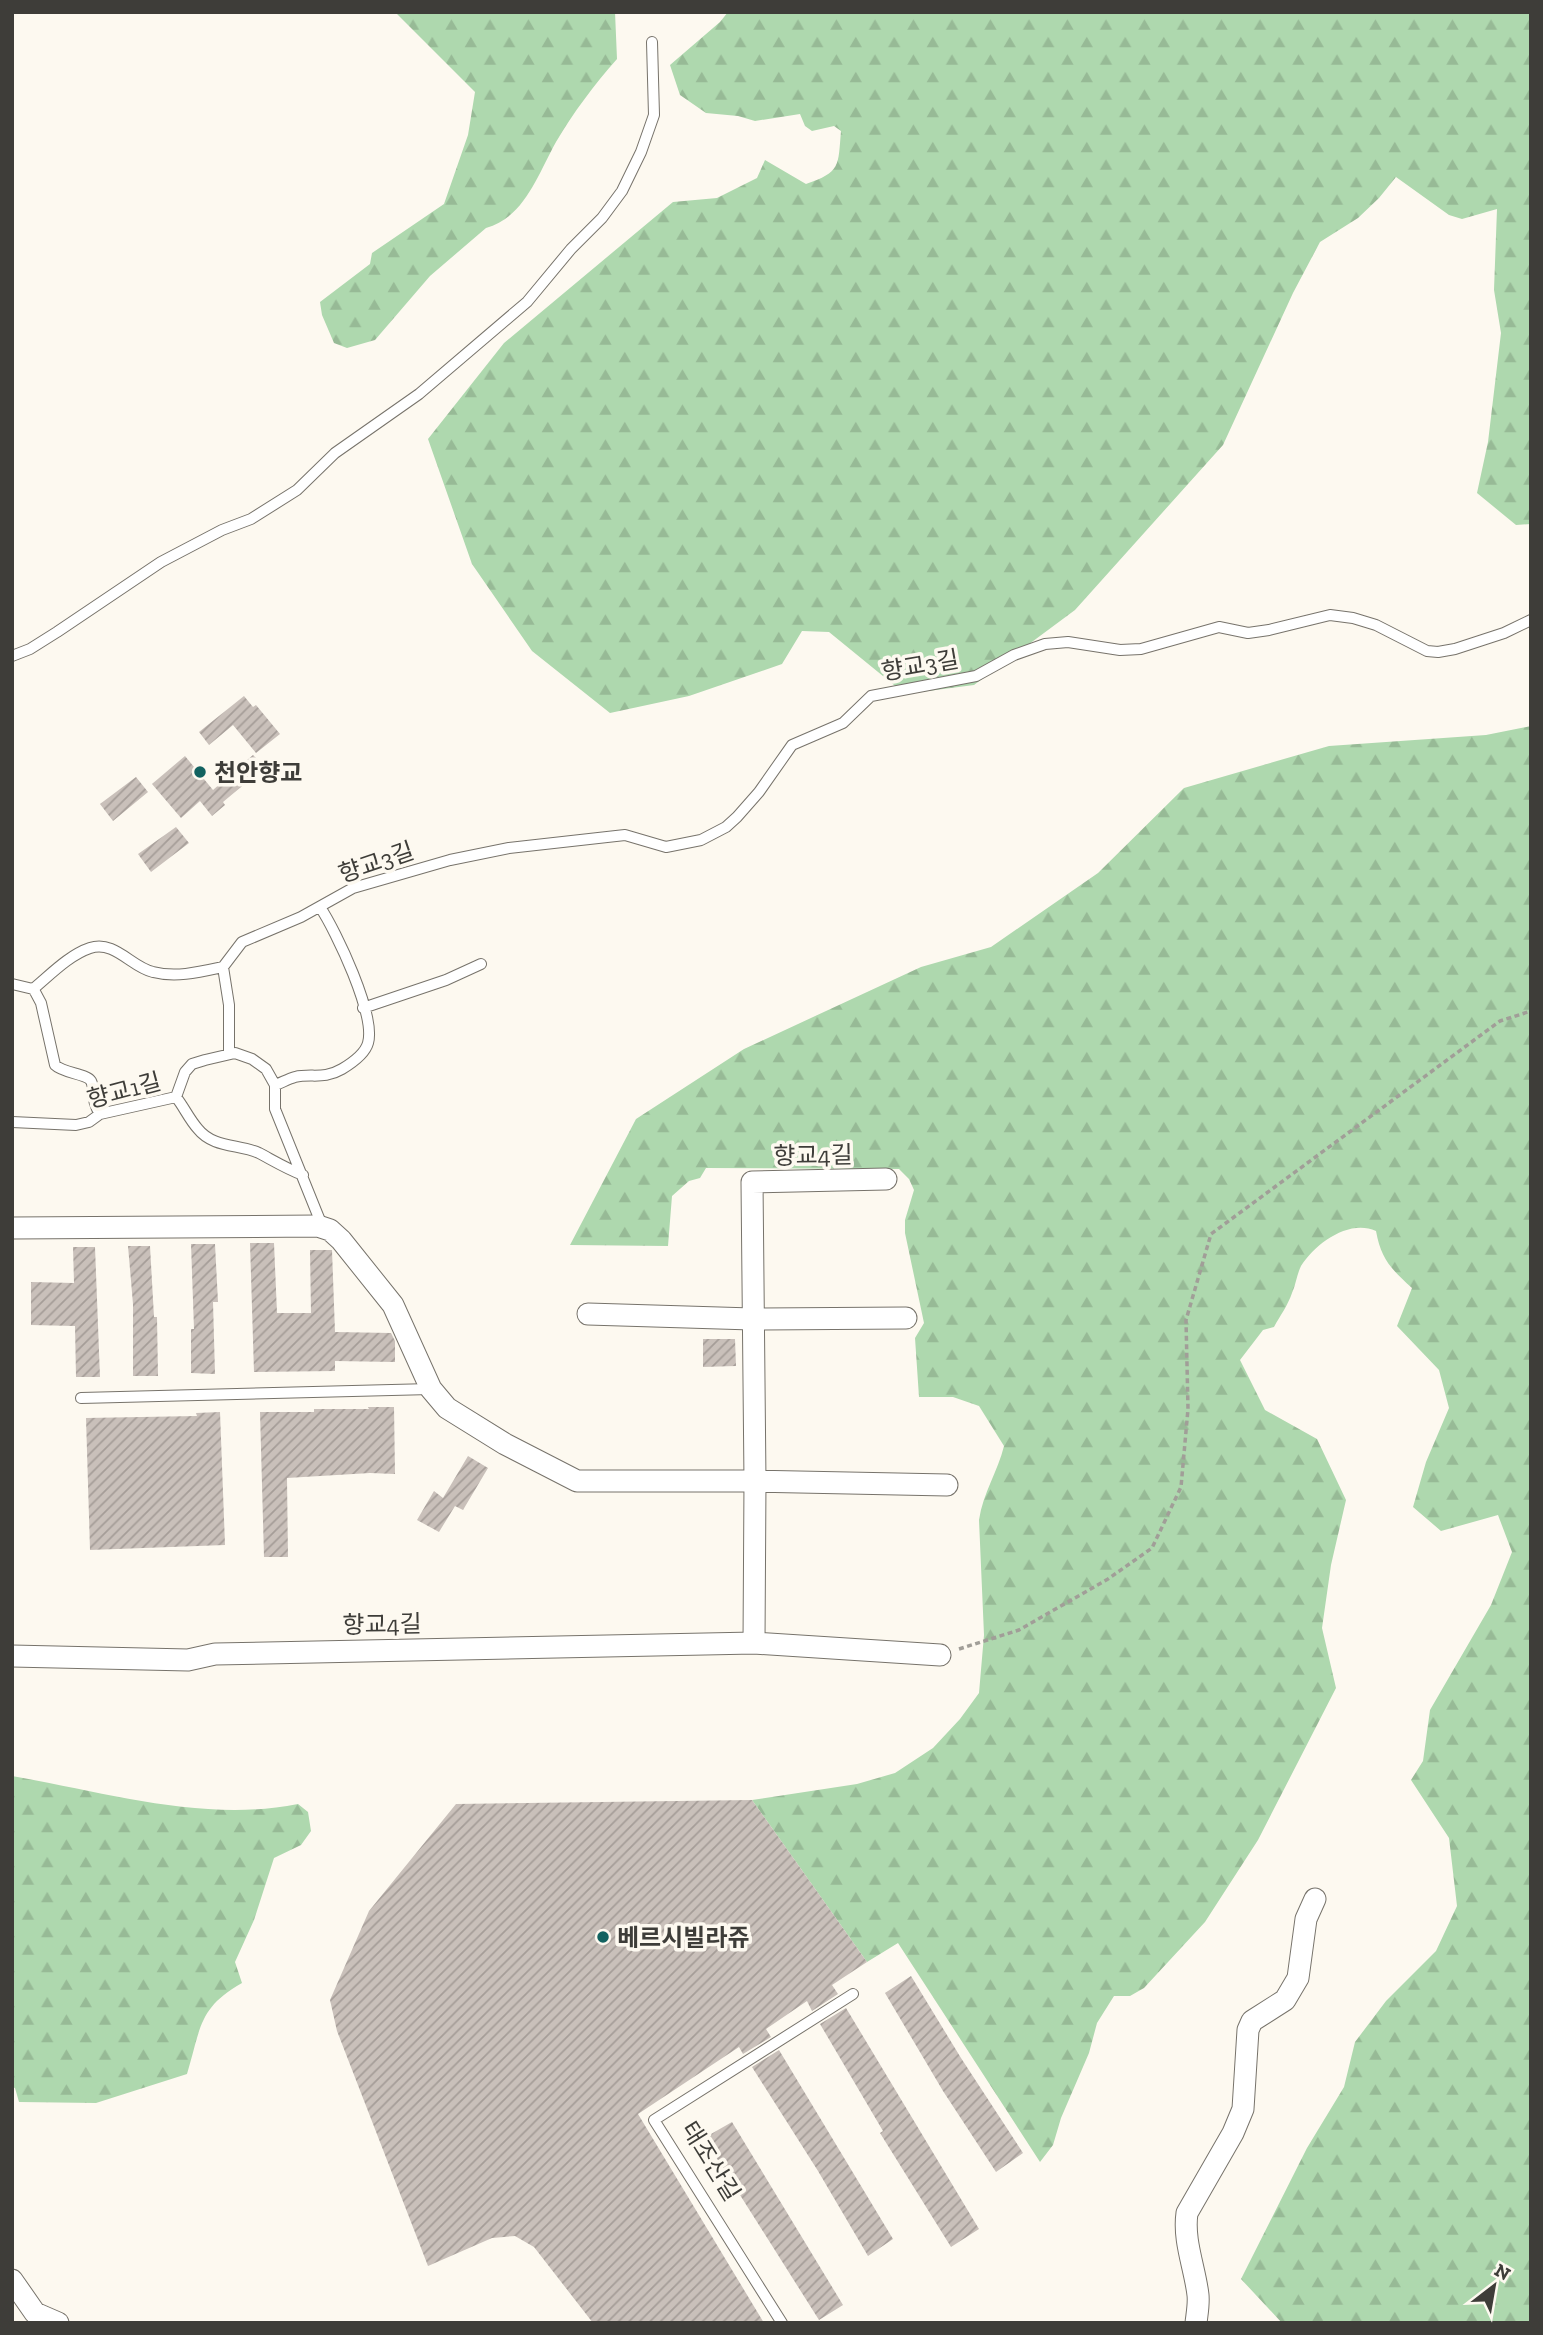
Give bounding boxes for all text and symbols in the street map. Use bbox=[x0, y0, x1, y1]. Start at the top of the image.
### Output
street label: 향교3길 bbox=[879, 644, 961, 686]
place label: 천안향교 bbox=[214, 758, 302, 787]
marker: 천안향교 bbox=[192, 764, 208, 780]
street label: 향교3길 bbox=[334, 836, 418, 888]
street label: 향교1길 bbox=[84, 1066, 164, 1114]
street label: 향교4길 bbox=[773, 1140, 853, 1170]
street label: 향교4길 bbox=[342, 1609, 422, 1639]
place label: 베르시빌라쥬 bbox=[617, 1923, 749, 1952]
marker: 베르시빌라쥬 bbox=[595, 1929, 611, 1945]
street label: 태조산길 bbox=[675, 2116, 747, 2206]
north arrow bbox=[1459, 2251, 1529, 2321]
text: N bbox=[1490, 2258, 1515, 2285]

